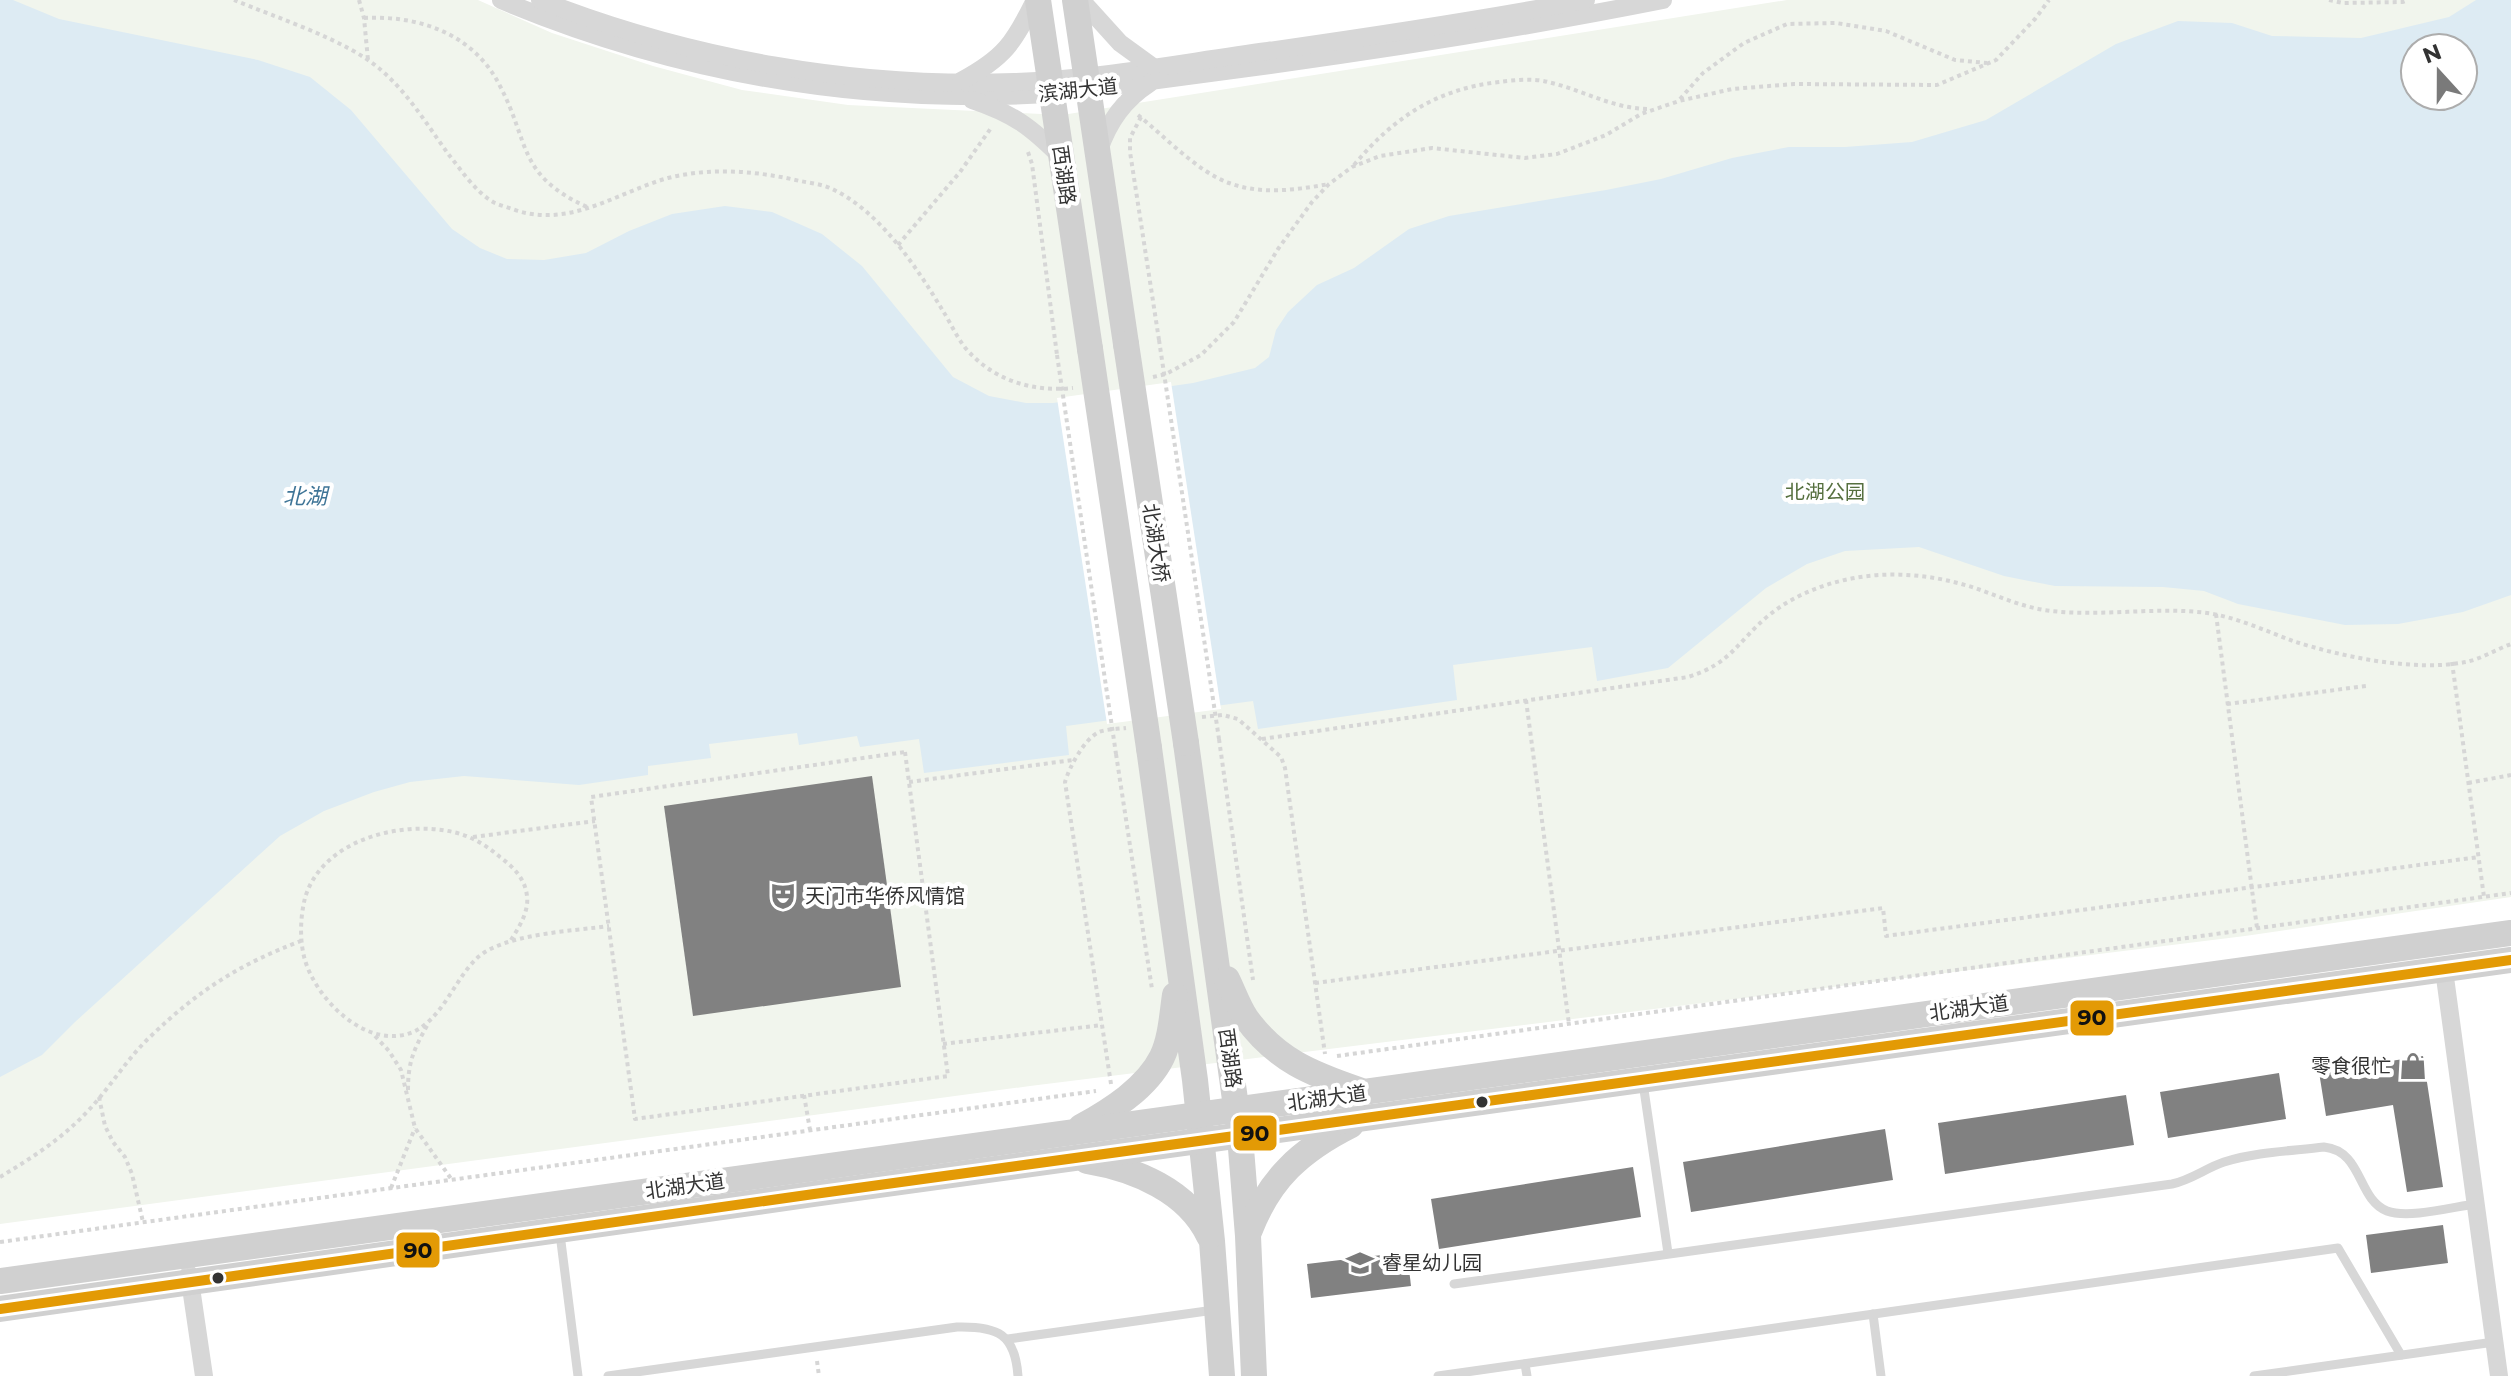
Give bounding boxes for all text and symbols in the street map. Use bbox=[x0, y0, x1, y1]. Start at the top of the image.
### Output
north arrow bbox=[2399, 32, 2479, 112]
text: N bbox=[2419, 38, 2445, 70]
street label: 滨湖大道 bbox=[1037, 74, 1119, 106]
street label: 西湖路 bbox=[1048, 144, 1080, 206]
park label: 北湖公园 bbox=[1785, 480, 1865, 504]
water label: 北湖 bbox=[283, 483, 330, 510]
street label: 北湖大桥 bbox=[1138, 502, 1174, 584]
theatre icon: 天门市华侨风情馆 bbox=[768, 881, 798, 911]
place label: 天门市华侨风情馆 bbox=[805, 884, 965, 908]
street label: 北湖大道 bbox=[1928, 991, 2010, 1025]
line badge: 90 bbox=[2069, 999, 2115, 1037]
text: 90 bbox=[2078, 1004, 2107, 1031]
street label: 西湖路 bbox=[1214, 1027, 1246, 1089]
shop icon: 零食很忙 bbox=[2398, 1051, 2428, 1081]
place label: 零食很忙 bbox=[2311, 1054, 2391, 1078]
street label: 北湖大道 bbox=[1286, 1081, 1368, 1115]
unlabelled marker bbox=[1474, 1094, 1490, 1110]
line badge: 90 bbox=[1232, 1114, 1278, 1152]
text: 90 bbox=[1241, 1120, 1270, 1147]
street label: 北湖大道 bbox=[644, 1169, 726, 1203]
line badge: 90 bbox=[395, 1231, 441, 1269]
text: 90 bbox=[404, 1237, 433, 1264]
school or university icon: 睿星幼儿园 bbox=[1345, 1248, 1375, 1278]
place label: 睿星幼儿园 bbox=[1382, 1251, 1482, 1275]
unlabelled marker bbox=[210, 1270, 226, 1286]

